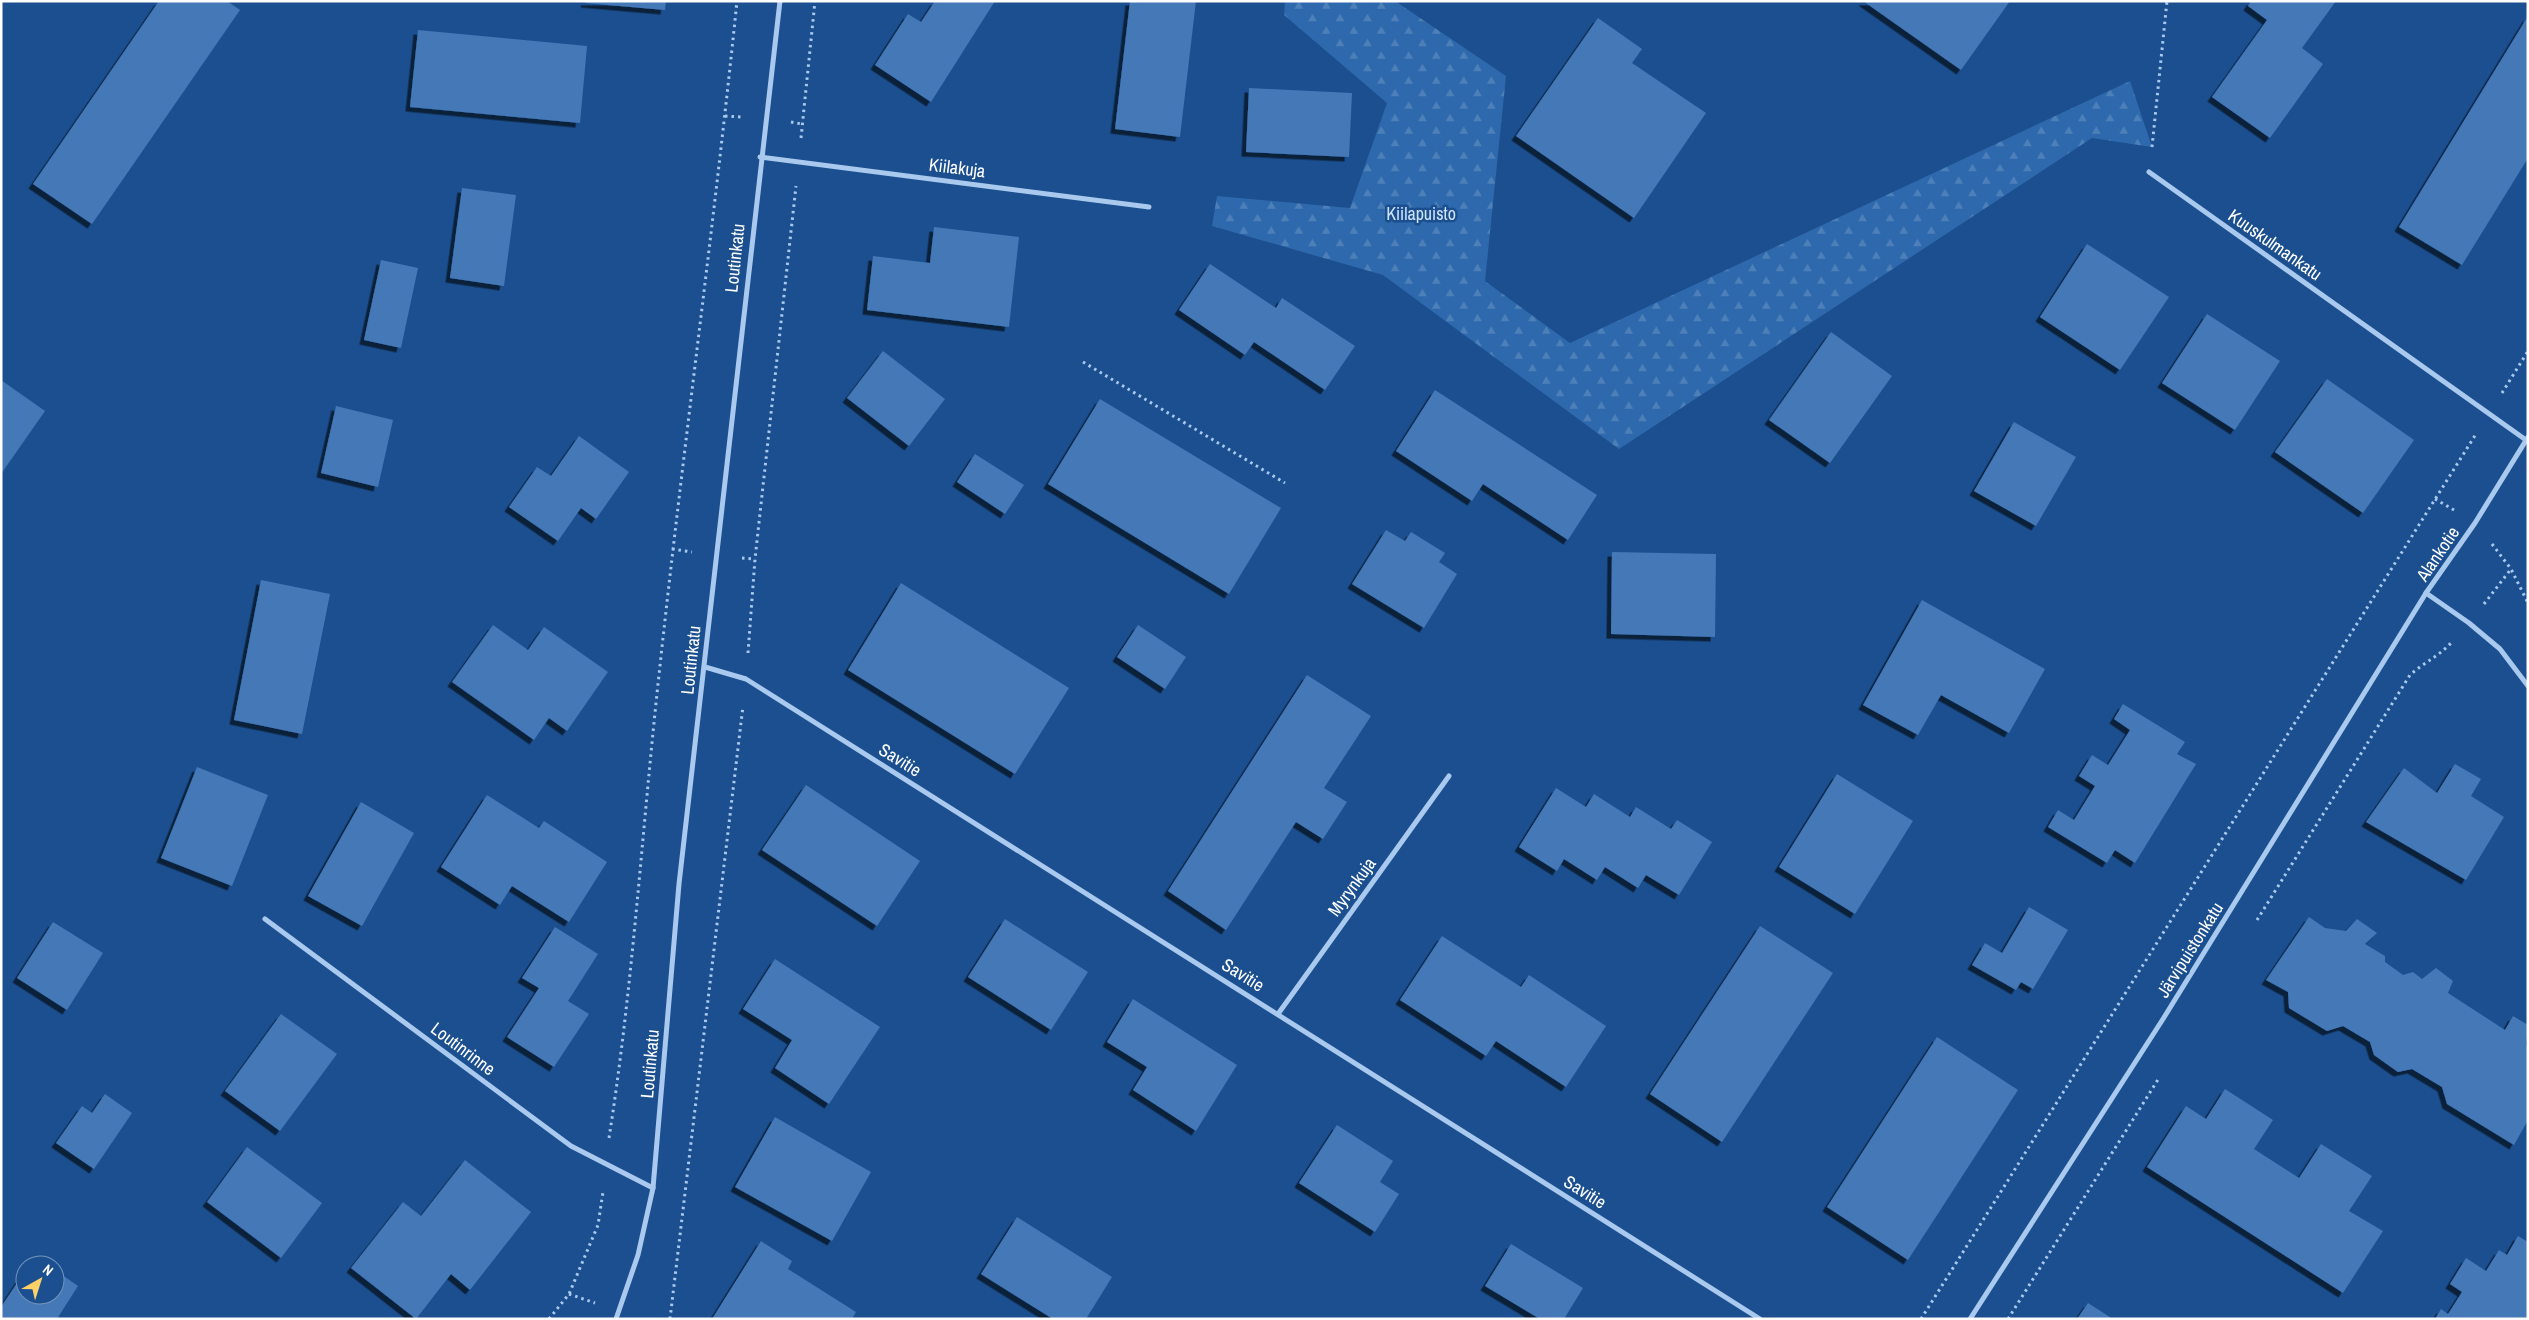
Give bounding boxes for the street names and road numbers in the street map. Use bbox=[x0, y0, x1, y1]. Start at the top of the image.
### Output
street label: Kiilakuja bbox=[927, 152, 987, 183]
street label: Kuuskulmankatu bbox=[2223, 203, 2327, 286]
street label: Loutinkatu bbox=[718, 222, 751, 294]
street label: Alankotie bbox=[2409, 521, 2465, 587]
street label: Loutinkatu bbox=[674, 624, 707, 696]
street label: Savitie bbox=[874, 737, 926, 782]
street label: Myrynkuja bbox=[1322, 852, 1381, 921]
street label: Järvipuistonkatu bbox=[2150, 897, 2229, 1002]
street label: Savitie bbox=[1217, 952, 1269, 997]
street label: Loutinrinne bbox=[426, 1016, 501, 1081]
street label: Loutinkatu bbox=[634, 1029, 665, 1099]
street label: Savitie bbox=[1559, 1169, 1611, 1214]

